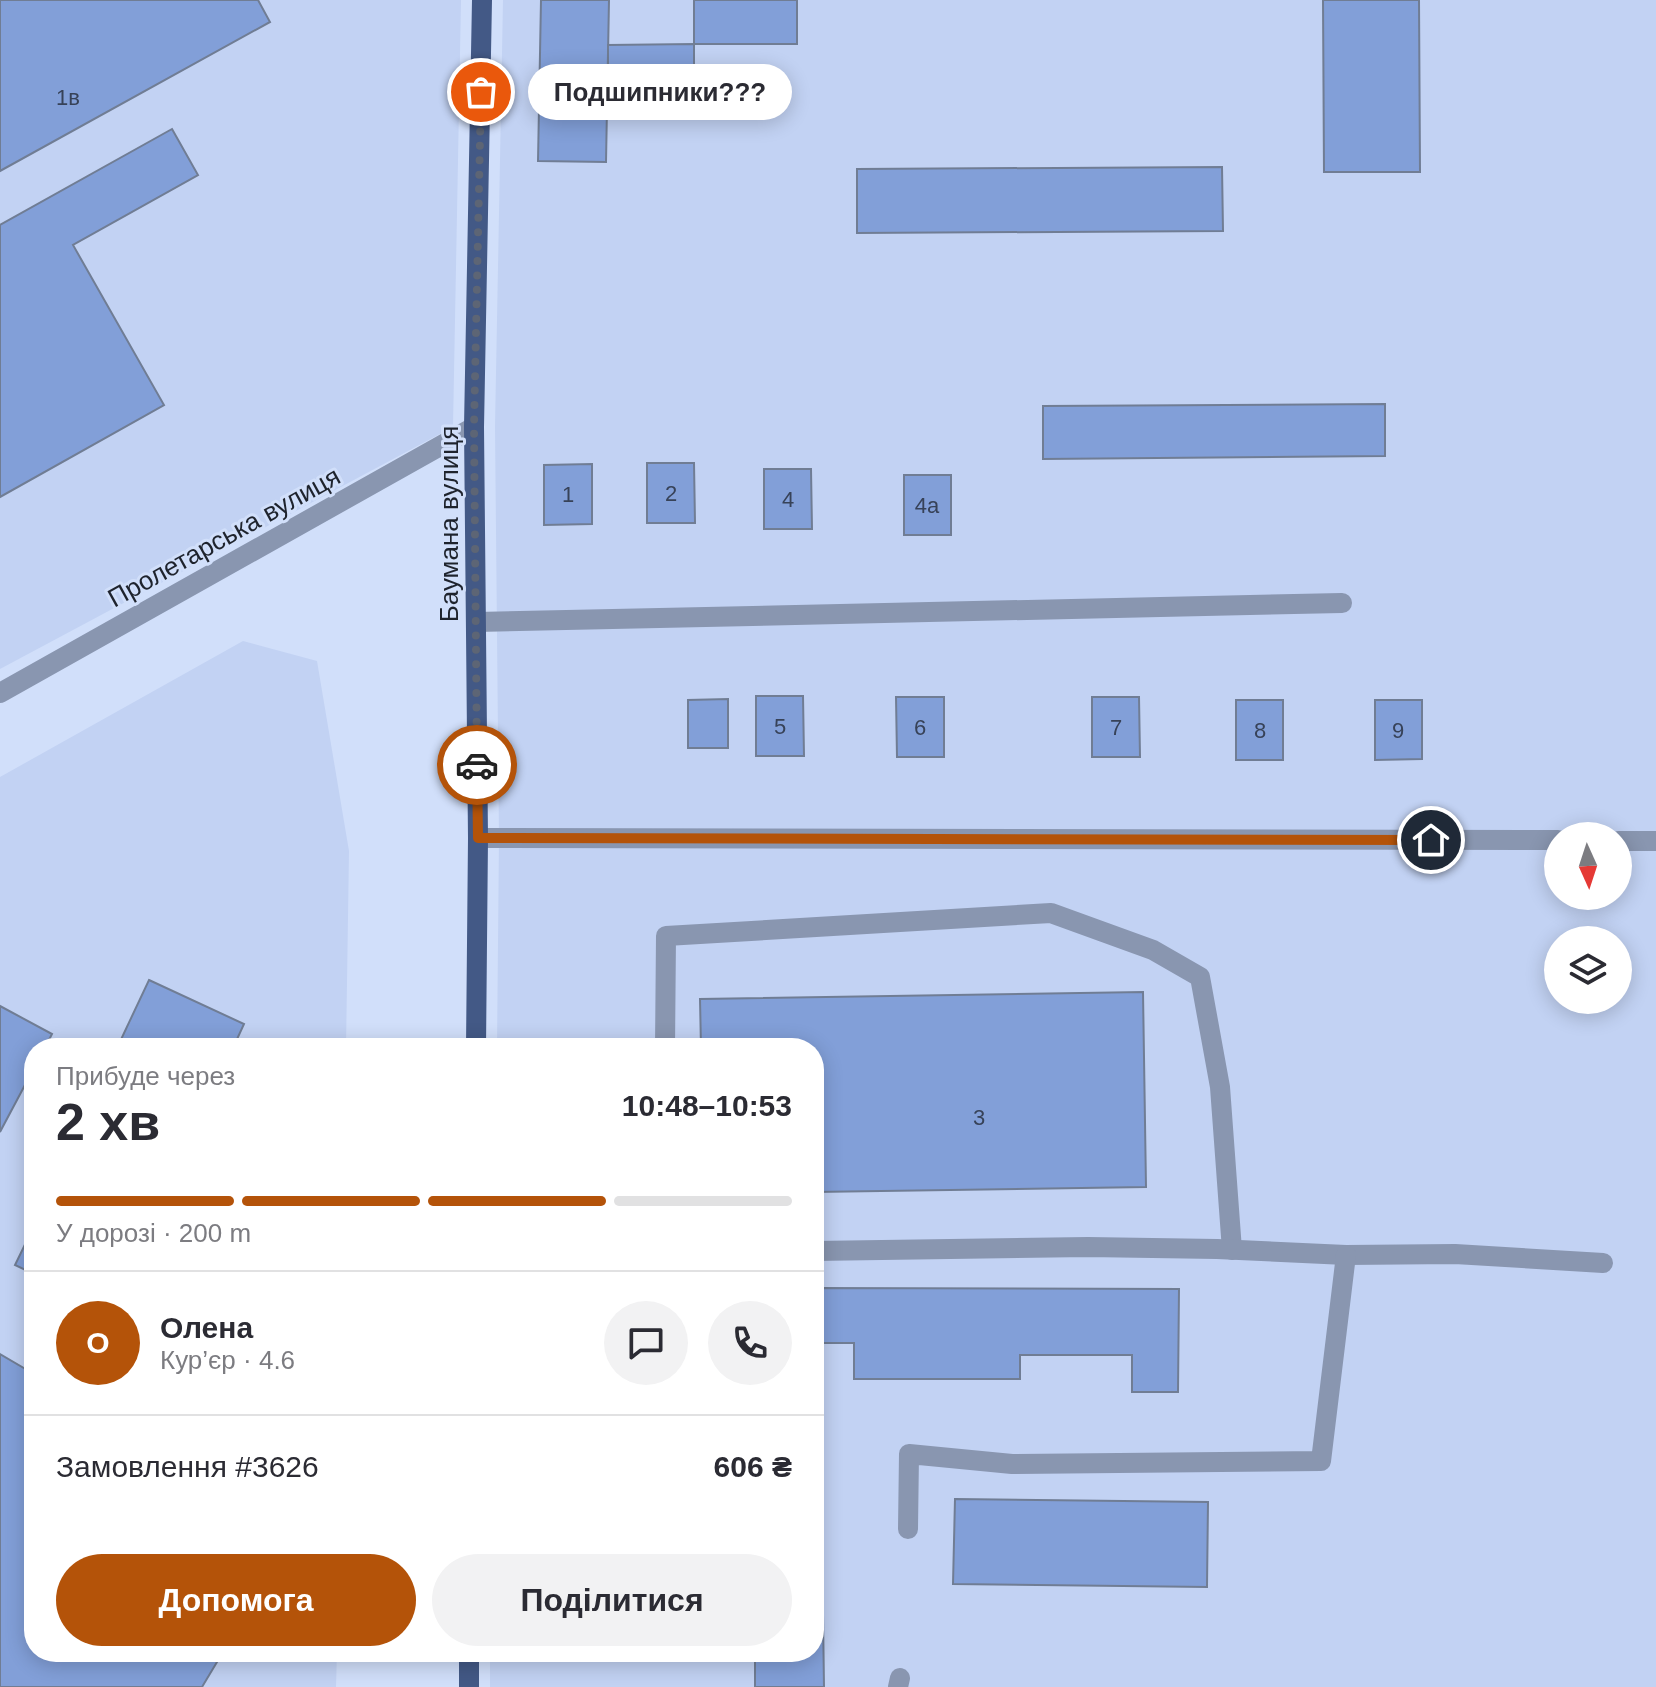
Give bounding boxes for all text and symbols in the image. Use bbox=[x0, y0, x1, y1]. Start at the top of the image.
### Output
pin bbox=[447, 58, 515, 126]
callout: Подшипники??? bbox=[529, 64, 793, 120]
icon: bag bbox=[459, 70, 503, 114]
text: Подшипники??? bbox=[554, 77, 766, 107]
house number: 1в bbox=[56, 85, 80, 110]
street label: Баумана вулиця bbox=[434, 426, 464, 622]
street label: Пролетарська вулиця bbox=[103, 461, 345, 613]
house number: 2 bbox=[665, 481, 677, 506]
house number: 1 bbox=[562, 482, 574, 507]
house number: 4 bbox=[782, 487, 794, 512]
house number: 4а bbox=[915, 493, 940, 518]
house number: 5 bbox=[774, 714, 786, 739]
house number: 6 bbox=[914, 715, 926, 740]
house number: 7 bbox=[1110, 715, 1122, 740]
house number: 8 bbox=[1254, 718, 1266, 743]
house number: 9 bbox=[1392, 718, 1404, 743]
courier bbox=[437, 725, 517, 805]
icon: car bbox=[455, 743, 499, 787]
pin bbox=[1397, 806, 1465, 874]
icon: home bbox=[1409, 818, 1453, 862]
north arrow bbox=[1544, 822, 1632, 910]
map controls bbox=[1544, 822, 1632, 1014]
button: layers bbox=[1544, 926, 1632, 1014]
text: Прибуде через bbox=[56, 1061, 235, 1091]
text: 10:48–10:53 bbox=[622, 1089, 792, 1122]
text: 2 хв bbox=[56, 1093, 160, 1151]
house number: 3 bbox=[973, 1105, 985, 1130]
text: У дорозі · 200 m bbox=[56, 1218, 251, 1248]
button: chat bbox=[604, 1301, 688, 1385]
button: phone bbox=[708, 1301, 792, 1385]
text: Олена bbox=[160, 1311, 253, 1344]
text: О bbox=[86, 1326, 110, 1359]
text: Кур’єр · 4.6 bbox=[160, 1345, 295, 1375]
text: Замовлення #3626 bbox=[56, 1450, 319, 1483]
text: 606 ₴ bbox=[714, 1450, 792, 1483]
button: Допомога bbox=[56, 1554, 416, 1646]
button: Поділитися bbox=[432, 1554, 792, 1646]

